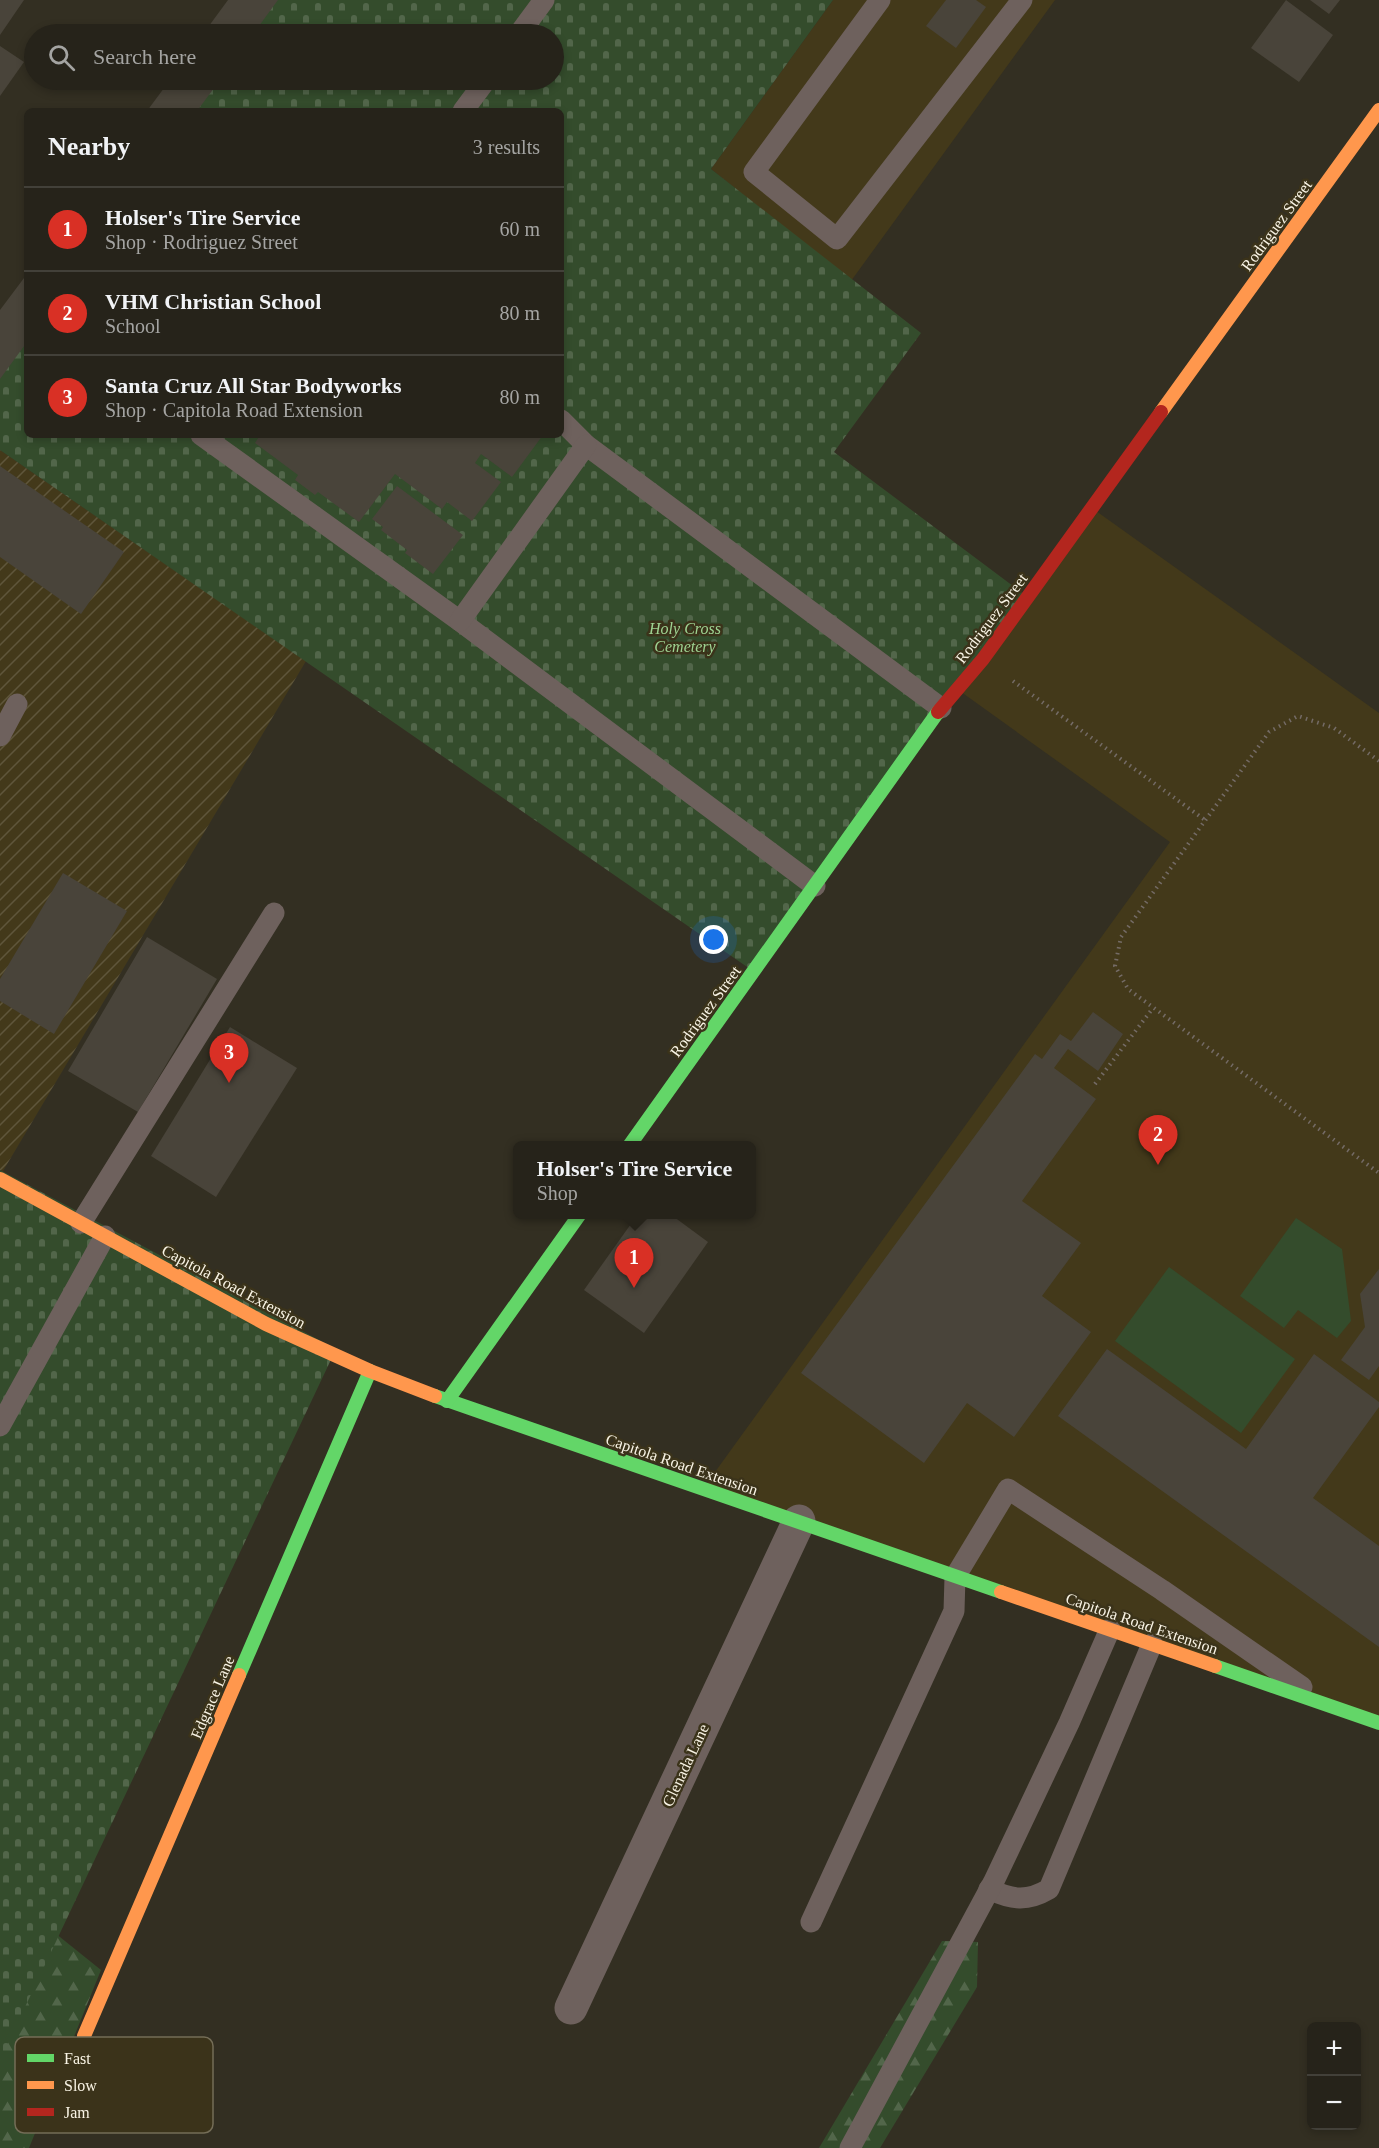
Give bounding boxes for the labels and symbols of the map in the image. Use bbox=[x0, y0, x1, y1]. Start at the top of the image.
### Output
street label: Rodriguez Street bbox=[1238, 176, 1316, 275]
street label: Rodriguez Street bbox=[952, 570, 1032, 667]
park label: Holy Cross Cemetery bbox=[648, 620, 721, 656]
your location bbox=[699, 925, 728, 954]
street label: Rodriguez Street bbox=[667, 962, 745, 1061]
pin: 3 bbox=[210, 1034, 248, 1083]
pin: 2 bbox=[1138, 1116, 1178, 1165]
pin: 1 bbox=[614, 1238, 654, 1288]
street label: Capitola Road Extension bbox=[159, 1241, 308, 1332]
street label: Capitola Road Extension bbox=[603, 1430, 760, 1499]
street label: Capitola Road Extension bbox=[1063, 1589, 1220, 1658]
street label: Edgrace Lane bbox=[187, 1653, 238, 1742]
street label: Glenada Lane bbox=[659, 1721, 712, 1809]
legend bbox=[15, 2037, 213, 2133]
text: Fast bbox=[64, 2050, 91, 2067]
text: Slow bbox=[64, 2077, 97, 2094]
text: Jam bbox=[64, 2104, 90, 2121]

